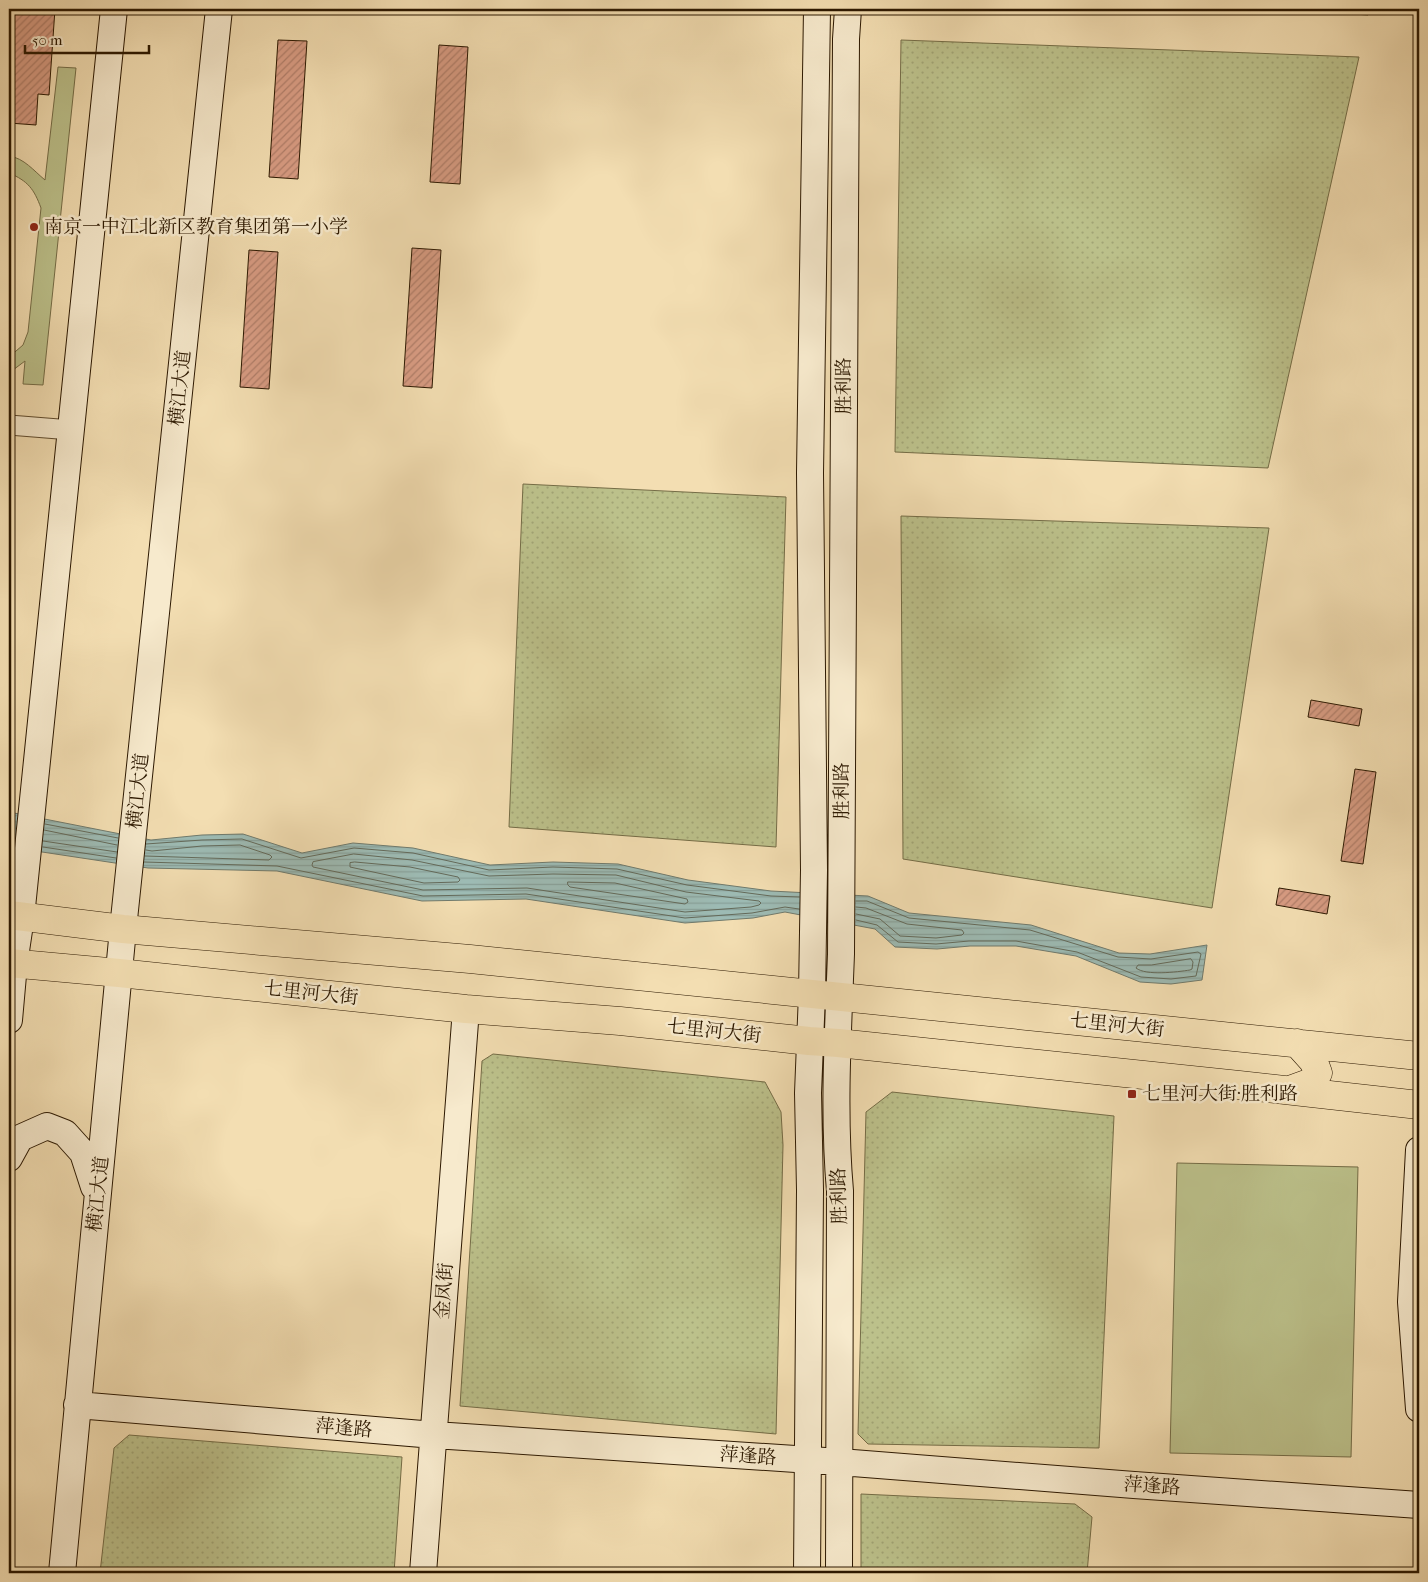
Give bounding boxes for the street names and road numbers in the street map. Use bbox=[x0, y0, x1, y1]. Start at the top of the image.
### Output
street label: 横江大道 bbox=[165, 349, 195, 427]
street label: 胜利路 bbox=[833, 357, 855, 415]
street label: 横江大道 bbox=[123, 752, 153, 830]
street label: 胜利路 bbox=[831, 762, 853, 820]
street label: 七里河大街 bbox=[263, 977, 359, 1009]
street label: 七里河大街 bbox=[1069, 1009, 1165, 1041]
street label: 七里河大街 bbox=[666, 1015, 762, 1047]
street label: 横江大道 bbox=[83, 1155, 113, 1233]
street label: 胜利路 bbox=[827, 1167, 851, 1225]
street label: 金凤街 bbox=[431, 1262, 457, 1320]
street label: 萍逢路 bbox=[315, 1415, 373, 1441]
street label: 萍逢路 bbox=[719, 1443, 777, 1469]
street label: 萍逢路 bbox=[1123, 1473, 1181, 1499]

